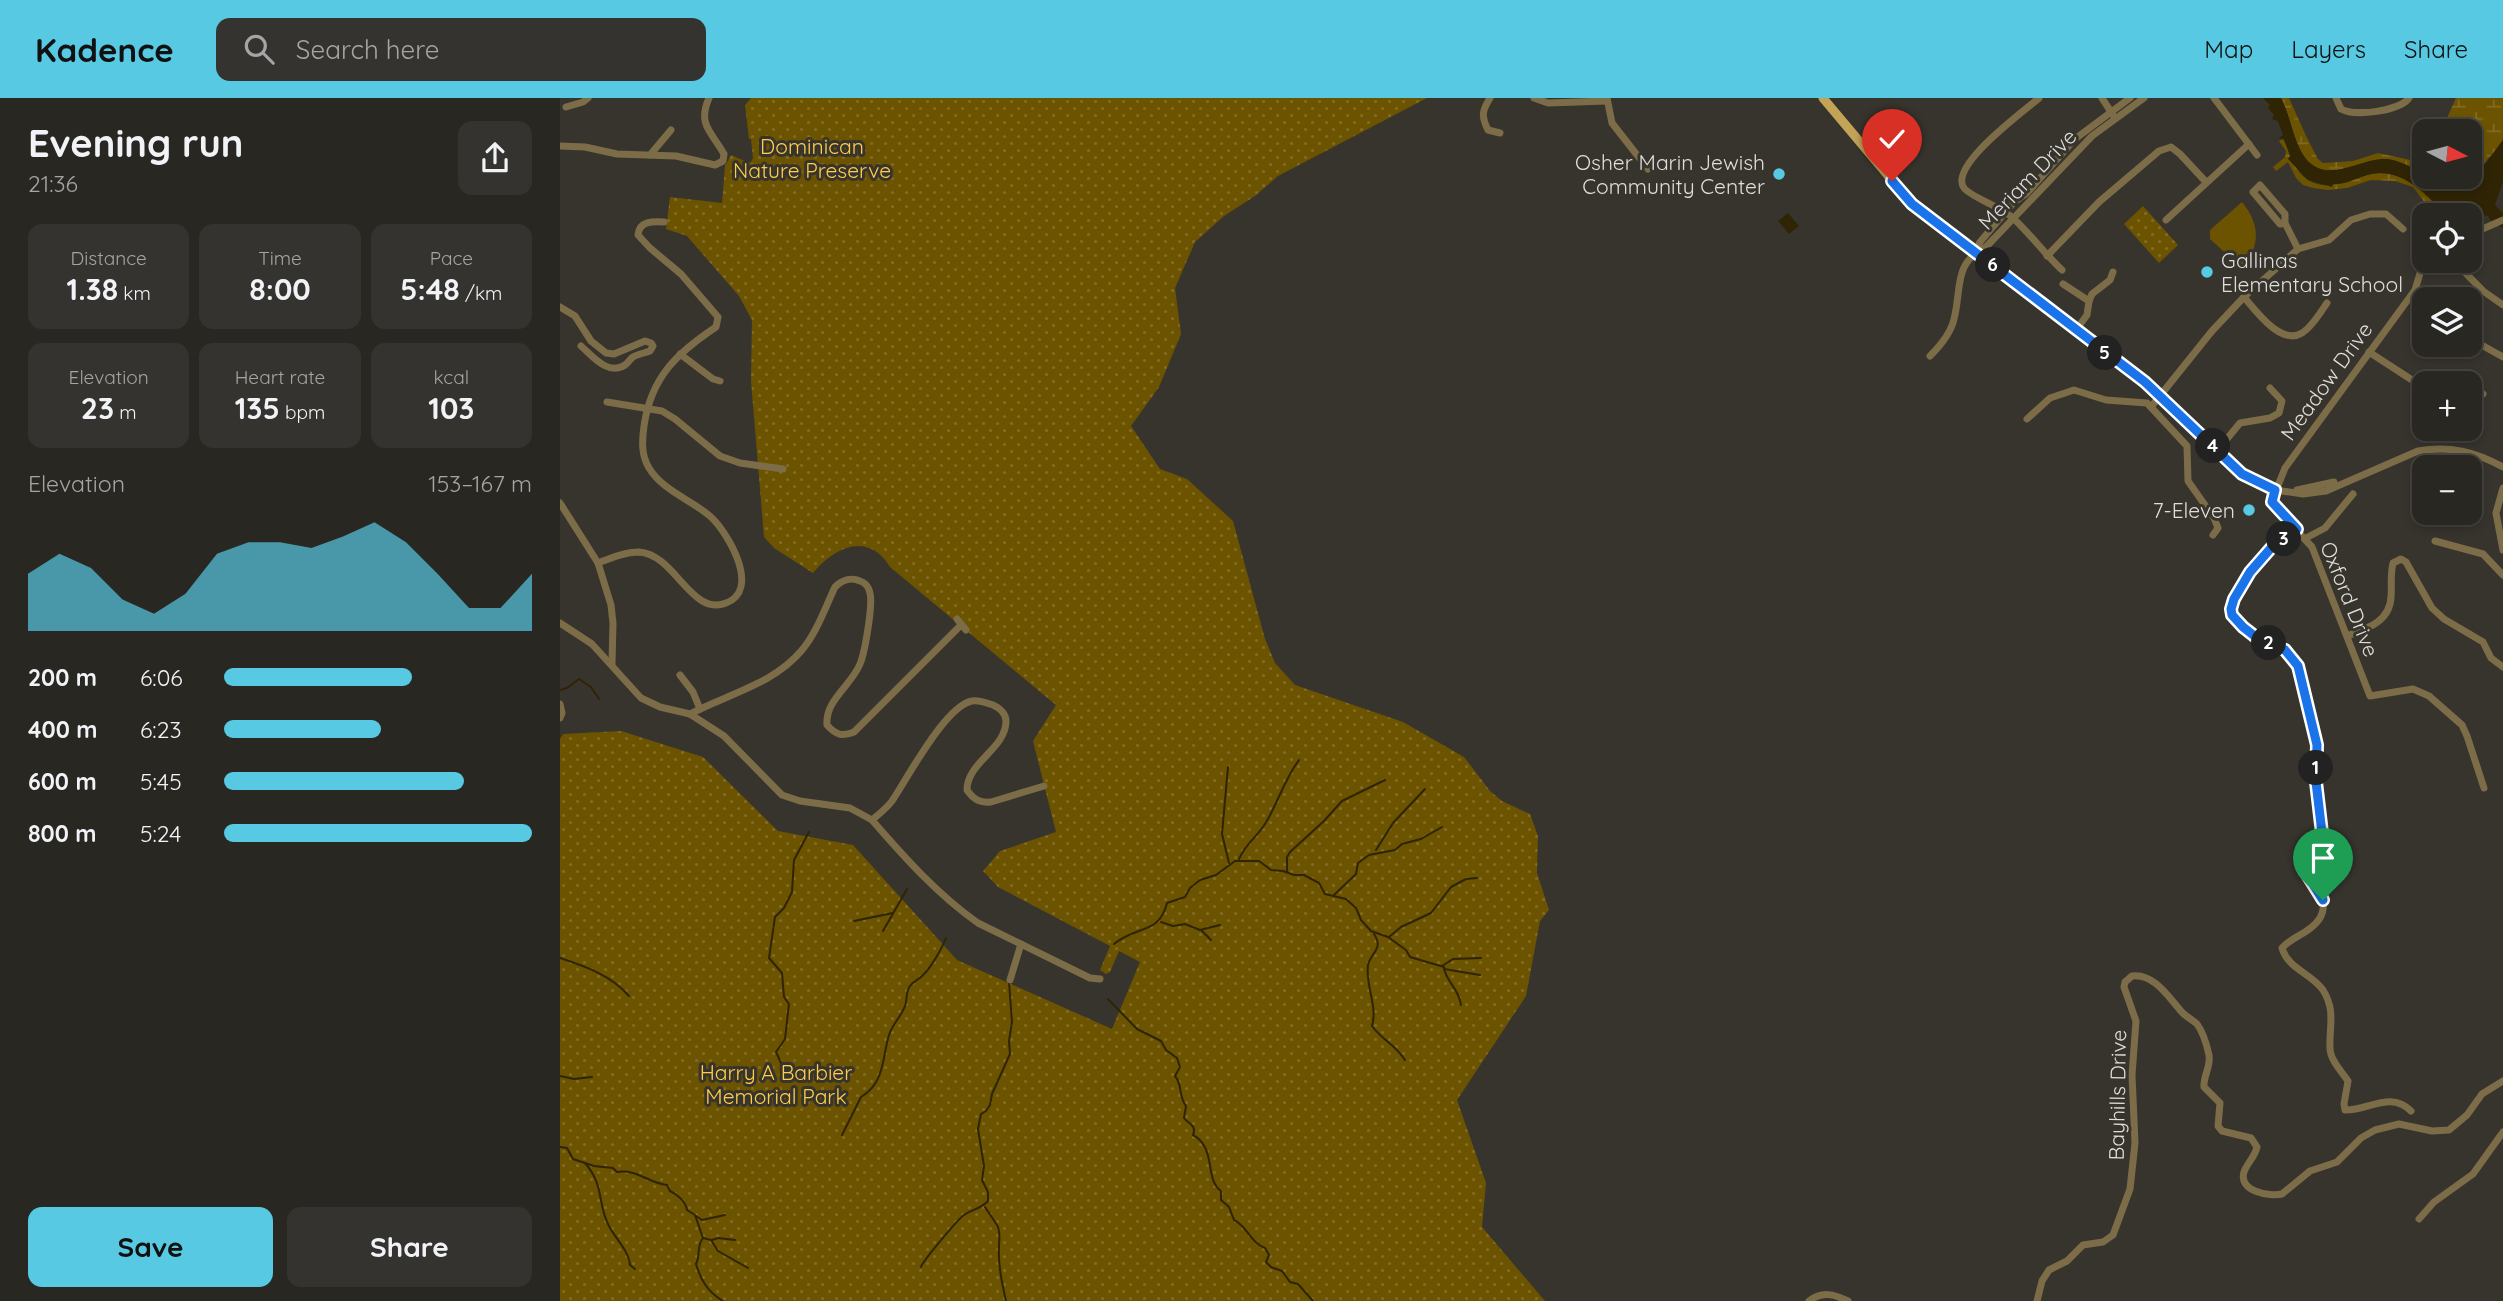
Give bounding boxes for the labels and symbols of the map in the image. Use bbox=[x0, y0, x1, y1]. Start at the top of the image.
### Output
pin bbox=[1862, 109, 1922, 181]
north arrow bbox=[2412, 119, 2482, 189]
street label: Meriam Drive bbox=[1973, 123, 2081, 235]
park label: Dominican Nature Preserve bbox=[733, 133, 891, 183]
place label: Osher Marin Jewish Community Center bbox=[1575, 149, 1765, 199]
marker: Osher Marin Jewish Community Center bbox=[1771, 166, 1787, 182]
place label: Gallinas Elementary School bbox=[2221, 247, 2403, 297]
pin: 6 bbox=[1976, 248, 2010, 282]
marker: Gallinas Elementary School bbox=[2199, 264, 2215, 280]
street label: Meadow Drive bbox=[2274, 317, 2378, 445]
pin: 5 bbox=[2088, 336, 2122, 370]
pin: 4 bbox=[2196, 428, 2230, 464]
place label: 7-Eleven bbox=[2153, 497, 2235, 523]
marker: 7-Eleven bbox=[2241, 502, 2257, 518]
pin: 3 bbox=[2266, 522, 2302, 556]
street label: Oxford Drive bbox=[2315, 538, 2385, 660]
pin: 2 bbox=[2252, 626, 2286, 660]
pin: 1 bbox=[2298, 750, 2334, 786]
pin bbox=[2293, 828, 2353, 900]
street label: Bayhills Drive bbox=[2103, 1030, 2131, 1160]
park label: Harry A Barbier Memorial Park bbox=[700, 1059, 852, 1109]

